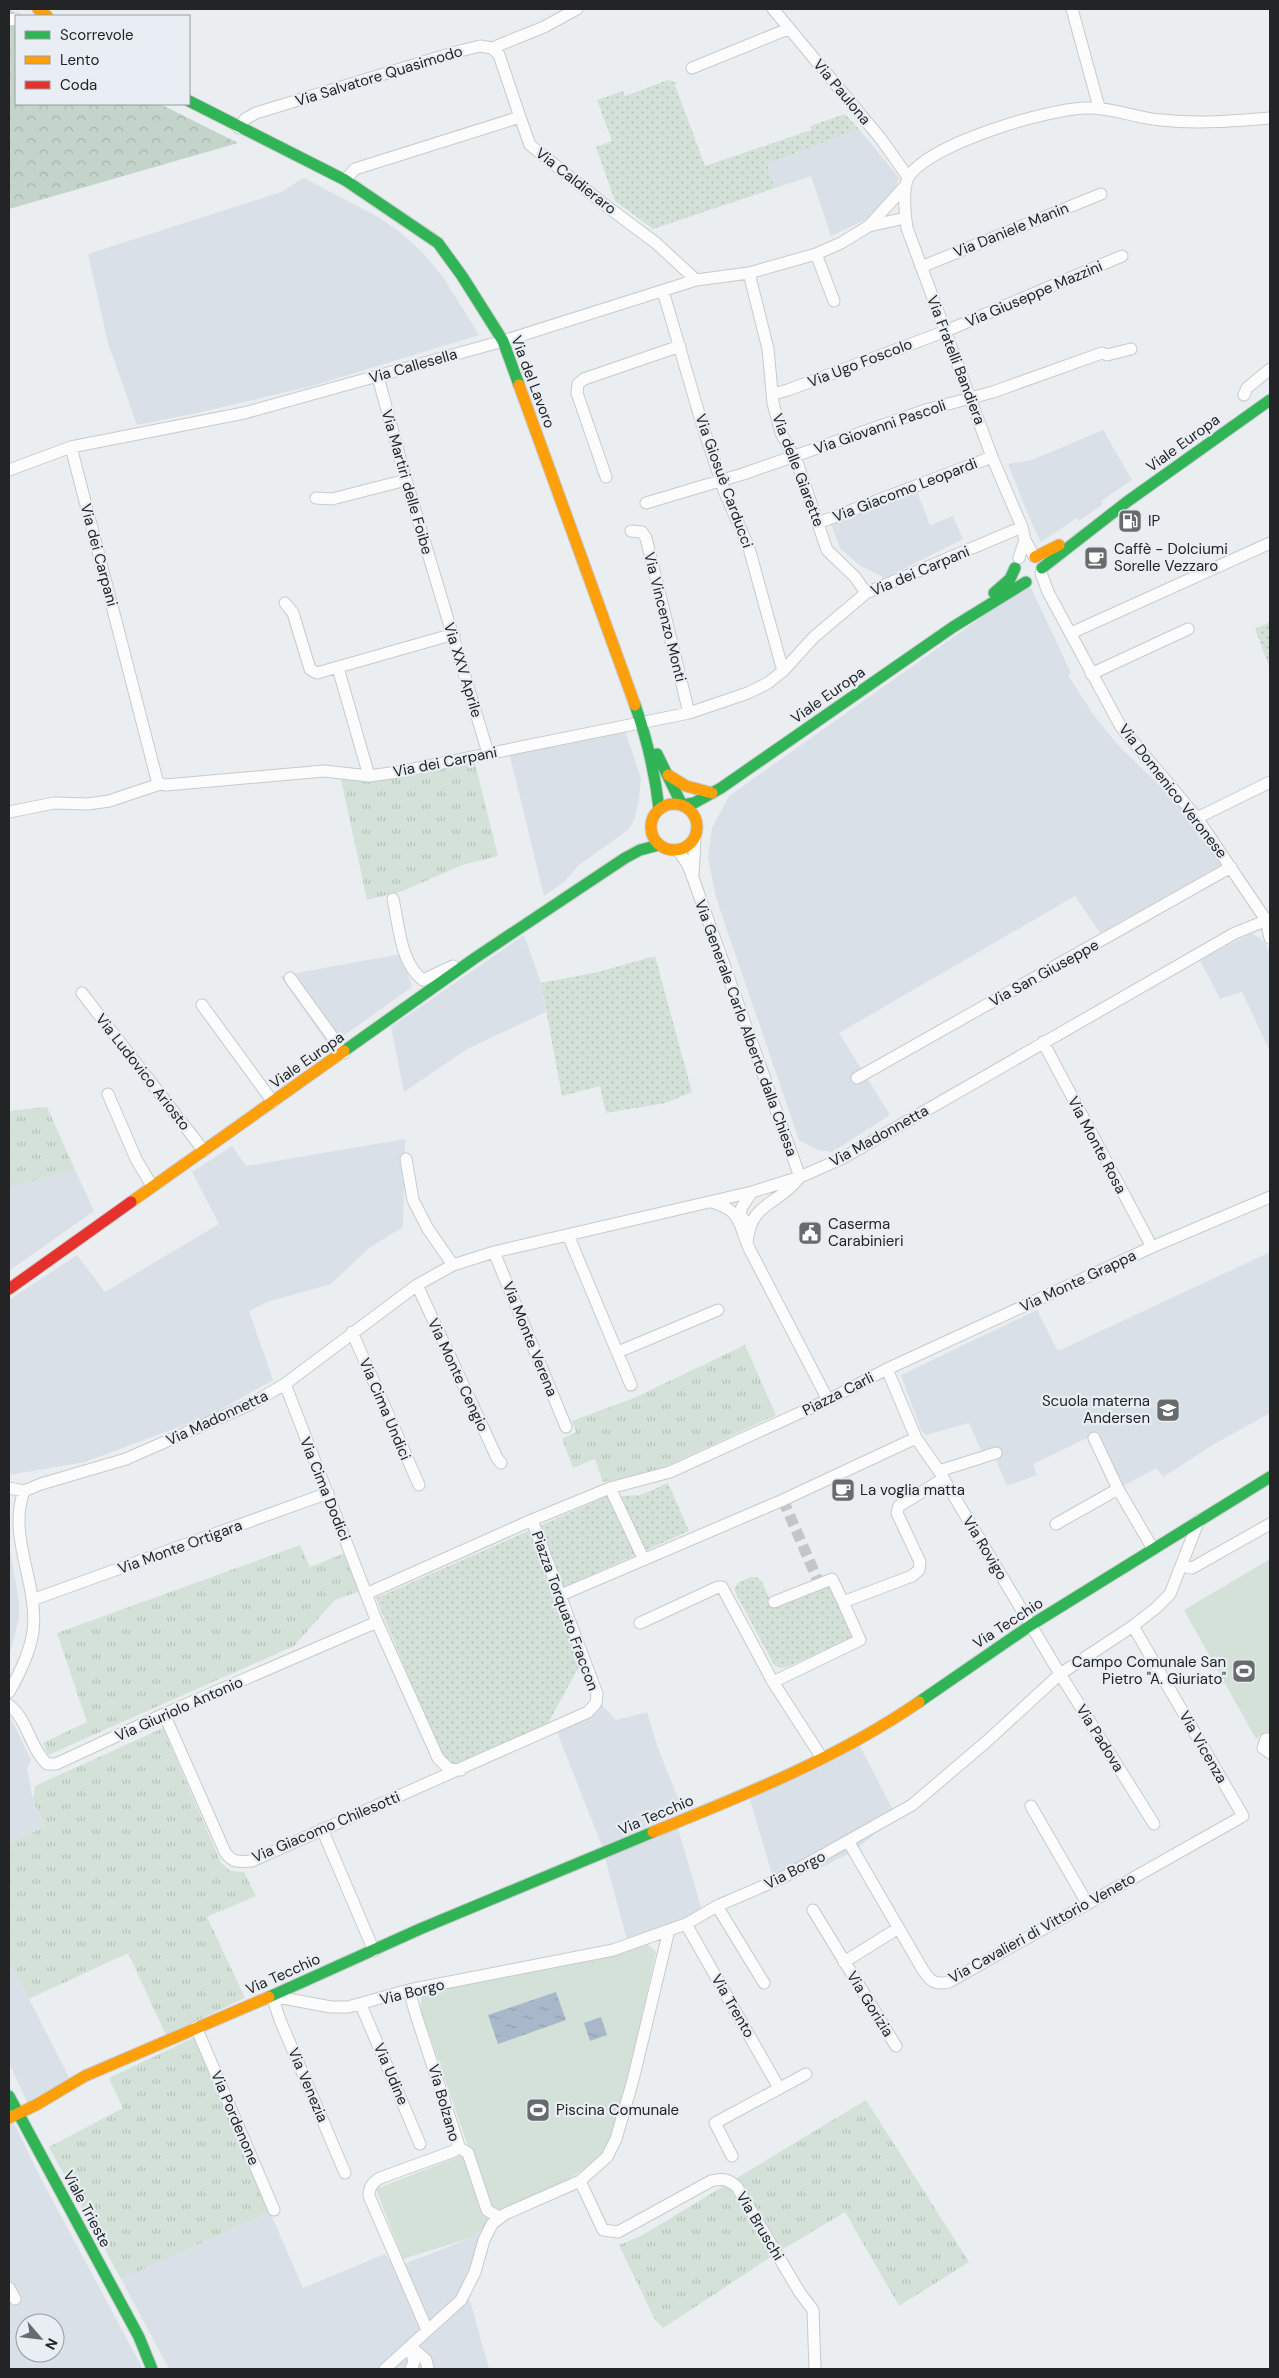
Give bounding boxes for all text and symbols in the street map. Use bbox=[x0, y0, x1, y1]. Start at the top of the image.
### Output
legend bbox=[15, 15, 190, 105]
text: Scorrevole bbox=[60, 25, 134, 45]
street label: Via Salvatore Quasimodo bbox=[293, 41, 465, 111]
text: Lento bbox=[60, 50, 99, 70]
street label: Via Paulona bbox=[809, 55, 875, 129]
text: Coda bbox=[60, 75, 97, 95]
street label: Via Caldieraro bbox=[531, 143, 621, 219]
street label: Via Daniele Manin bbox=[950, 198, 1072, 262]
street label: Via Giuseppe Mazzini bbox=[962, 256, 1106, 332]
street label: Via Fratelli Bandiera bbox=[922, 293, 990, 427]
street label: Via del Lavoro bbox=[506, 333, 560, 431]
street label: Via Ugo Foscolo bbox=[805, 334, 915, 392]
street label: Via Callesella bbox=[367, 344, 459, 388]
street label: Via Giovanni Pascoli bbox=[811, 395, 949, 459]
street label: Via Martiri delle Foibe bbox=[377, 407, 437, 557]
street label: Viale Europa bbox=[1142, 410, 1224, 476]
street label: Via Giosuè Carducci bbox=[690, 411, 758, 551]
street label: Via delle Giarette bbox=[767, 411, 829, 529]
street label: Via Giacomo Leopardi bbox=[830, 453, 980, 527]
street label: Via dei Carpani bbox=[76, 501, 122, 609]
fuel station icon: IP bbox=[1117, 508, 1143, 534]
place label: IP bbox=[1148, 511, 1161, 531]
place label: Caffè - Dolciumi Sorelle Vezzaro bbox=[1114, 539, 1228, 576]
street label: Via dei Carpani bbox=[868, 541, 972, 601]
cafe icon: Caffè - Dolciumi Sorelle Vezzaro bbox=[1083, 545, 1109, 571]
street label: Via Vincenzo Monti bbox=[639, 550, 691, 684]
street label: Via XXV Aprile bbox=[439, 620, 487, 720]
street label: Viale Europa bbox=[787, 662, 869, 728]
street label: Via Domenico Veronese bbox=[1114, 720, 1232, 862]
street label: Via dei Carpani bbox=[391, 742, 499, 782]
street label: Via Generale Carlo Alberto dalla Chiesa bbox=[690, 897, 802, 1159]
street label: Via San Giuseppe bbox=[986, 935, 1102, 1011]
street label: Via Ludovico Ariosto bbox=[91, 1010, 195, 1135]
street label: Viale Europa bbox=[266, 1027, 348, 1093]
street label: Via Monte Rosa bbox=[1063, 1093, 1131, 1197]
street label: Via Madonnetta bbox=[826, 1101, 932, 1171]
place label: Caserma Carabinieri bbox=[828, 1214, 904, 1251]
public building icon: Caserma Carabinieri bbox=[797, 1220, 823, 1246]
street label: Via Monte Grappa bbox=[1017, 1245, 1139, 1317]
street label: Via Monte Verena bbox=[498, 1279, 562, 1399]
street label: Via Monte Cengio bbox=[423, 1315, 493, 1435]
street label: Via Cima Undici bbox=[354, 1355, 416, 1463]
street label: Piazza Carli bbox=[799, 1367, 877, 1421]
street label: Via Madonnetta bbox=[163, 1386, 271, 1450]
place label: Scuola materna Andersen bbox=[1042, 1391, 1150, 1428]
school or university icon: Scuola materna Andersen bbox=[1155, 1397, 1181, 1423]
street label: Via Cima Dodici bbox=[295, 1434, 355, 1544]
cafe icon: La voglia matta bbox=[830, 1477, 856, 1503]
place label: La voglia matta bbox=[860, 1480, 965, 1500]
street label: Via Rovigo bbox=[958, 1512, 1012, 1584]
street label: Via Monte Ortigara bbox=[115, 1515, 245, 1579]
street label: Piazza Torquato Fraccon bbox=[527, 1528, 603, 1694]
street label: Via Tecchio bbox=[969, 1593, 1047, 1653]
place label: Campo Comunale San Pietro "A. Giuriato" bbox=[1072, 1652, 1226, 1689]
sports icon: Campo Comunale San Pietro "A. Giuriato" bbox=[1231, 1658, 1257, 1684]
street label: Via Giuriolo Antonio bbox=[112, 1672, 246, 1746]
street label: Via Padova bbox=[1071, 1701, 1129, 1775]
street label: Via Vicenza bbox=[1174, 1707, 1232, 1787]
street label: Via Giacomo Chilesotti bbox=[249, 1787, 403, 1867]
street label: Via Tecchio bbox=[615, 1790, 697, 1840]
street label: Via Borgo bbox=[761, 1846, 829, 1894]
street label: Via Cavalieri di Vittorio Veneto bbox=[945, 1868, 1139, 1988]
street label: Via Tecchio bbox=[243, 1949, 324, 1999]
street label: Via Gorizia bbox=[842, 1967, 898, 2041]
street label: Via Trento bbox=[707, 1971, 759, 2042]
street label: Via Borgo bbox=[378, 1974, 447, 2010]
street label: Via Udine bbox=[369, 2040, 413, 2108]
street label: Via Venezia bbox=[283, 2045, 333, 2125]
street label: Via Bolzano bbox=[423, 2062, 465, 2144]
street label: Via Pordenone bbox=[206, 2068, 264, 2168]
sports icon: Piscina Comunale bbox=[525, 2097, 551, 2123]
place label: Piscina Comunale bbox=[556, 2100, 679, 2120]
street label: Viale Trieste bbox=[58, 2167, 116, 2251]
street label: Via Bruschi bbox=[732, 2188, 788, 2264]
north arrow bbox=[15, 2313, 65, 2363]
text: N bbox=[41, 2335, 62, 2353]

